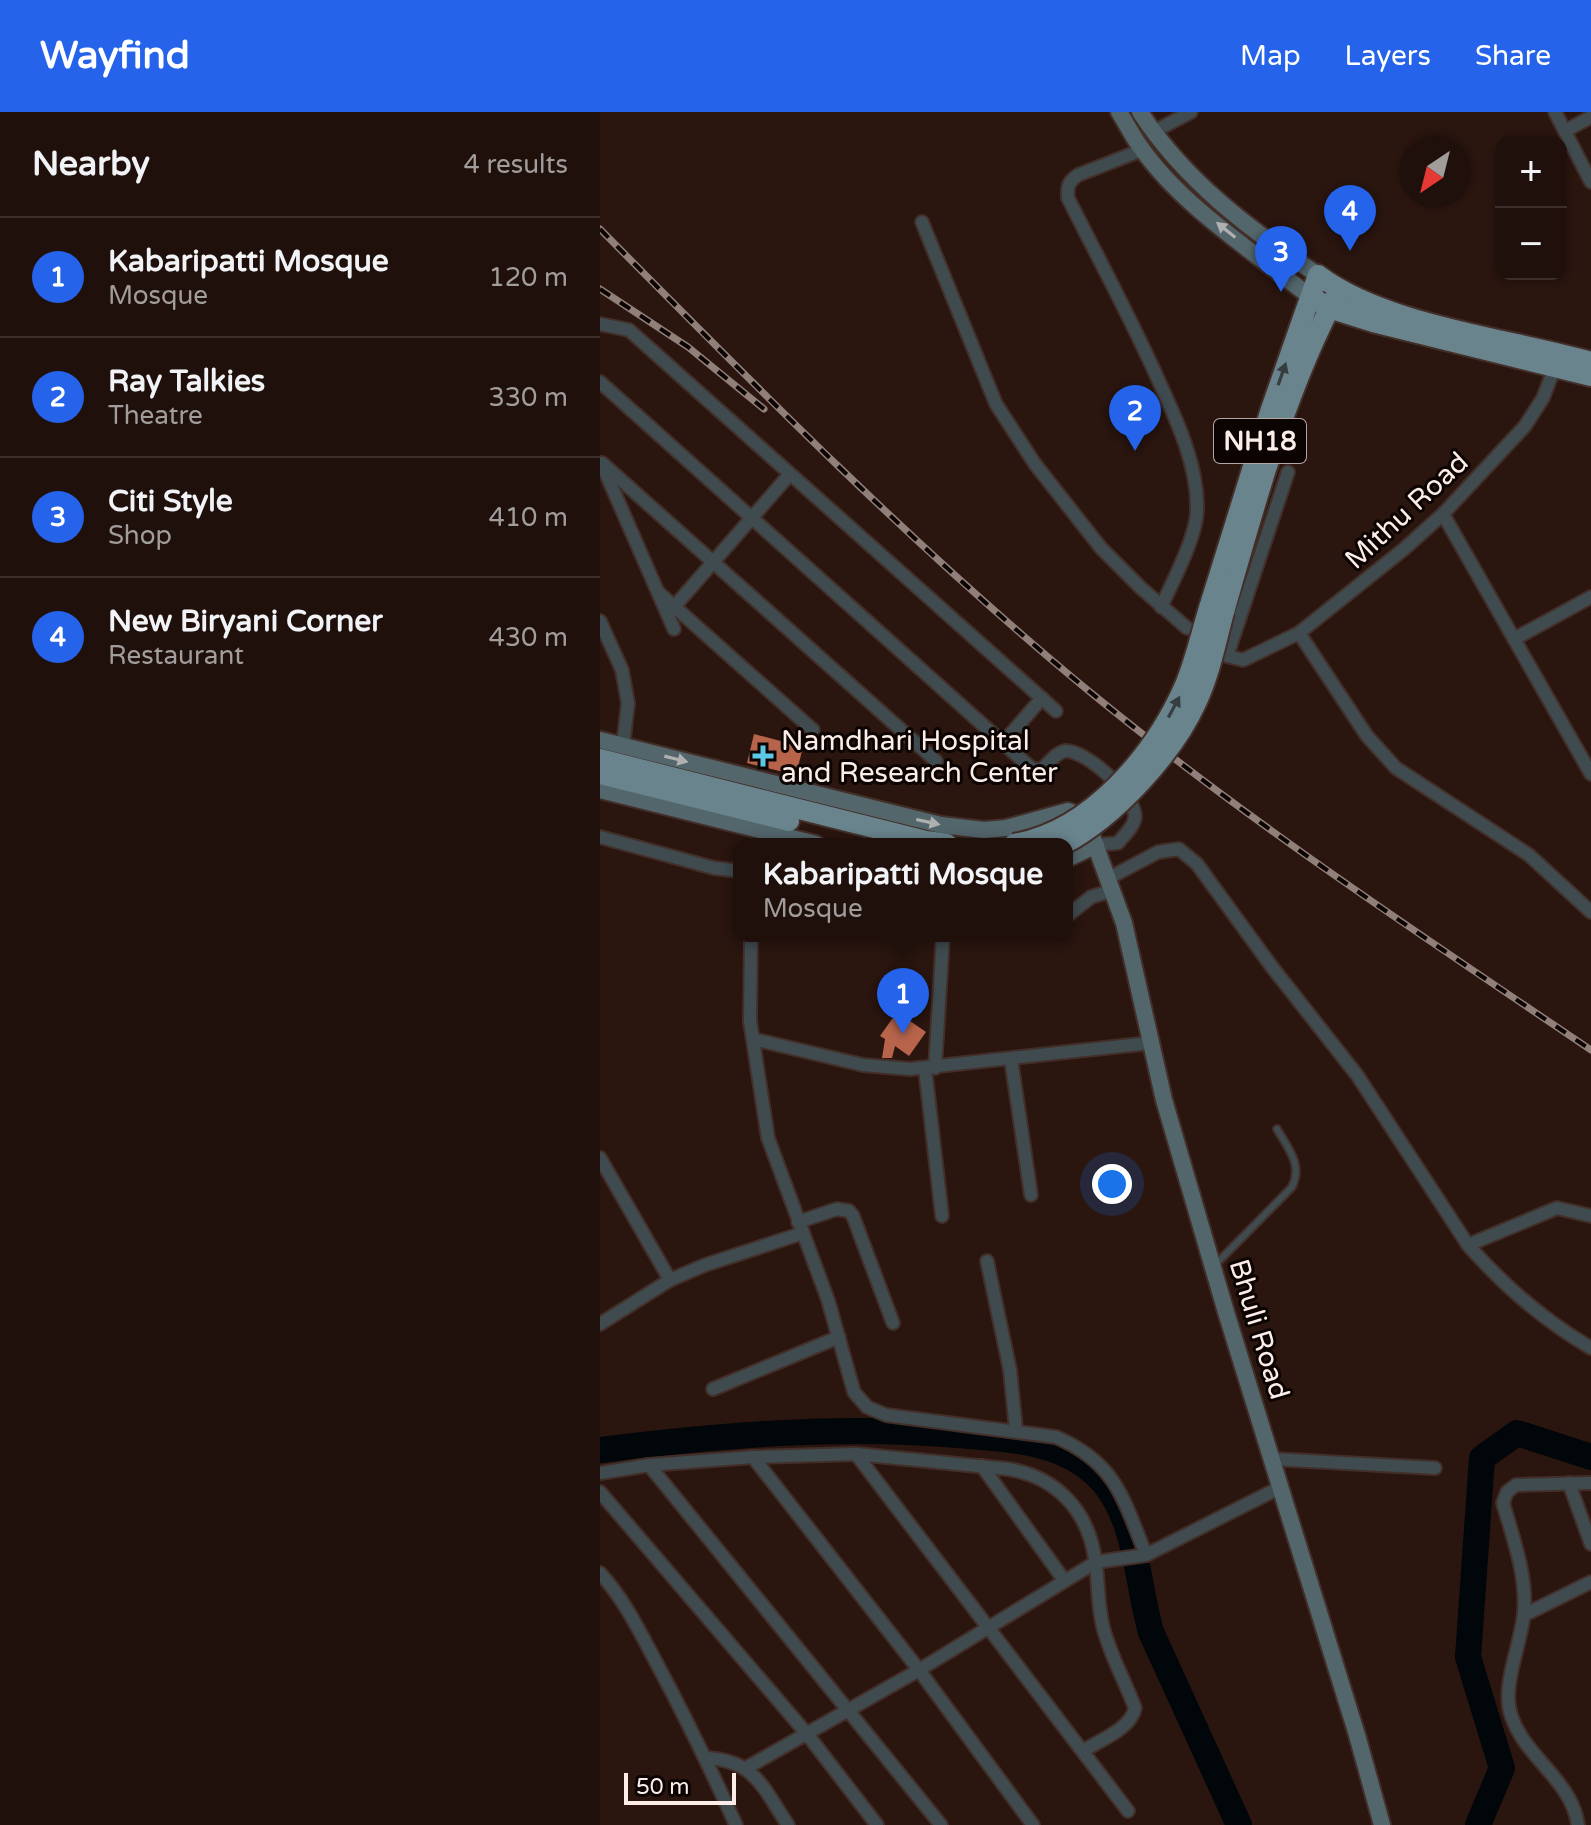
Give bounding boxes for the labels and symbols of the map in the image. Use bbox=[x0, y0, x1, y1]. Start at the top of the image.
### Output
north arrow bbox=[1399, 136, 1471, 208]
pin: 4 bbox=[1324, 185, 1376, 251]
one-way arrow bbox=[1216, 222, 1236, 239]
pin: 3 bbox=[1255, 226, 1307, 292]
one-way arrow bbox=[1277, 361, 1289, 385]
pin: 2 bbox=[1109, 385, 1161, 451]
road number: NH18 bbox=[1214, 419, 1306, 463]
street label: Mithu Road bbox=[1338, 445, 1475, 576]
one-way arrow bbox=[1166, 696, 1180, 718]
place label: Namdhari Hospital and Research Center bbox=[781, 724, 1058, 790]
marker: Namdhari Hospital and Research Center bbox=[752, 745, 774, 767]
one-way arrow bbox=[663, 753, 688, 765]
one-way arrow bbox=[915, 816, 940, 829]
pin: 1 bbox=[877, 968, 929, 1034]
your location bbox=[1092, 1164, 1132, 1204]
street label: Bhuli Road bbox=[1222, 1255, 1296, 1403]
scale bar bbox=[624, 1769, 736, 1805]

